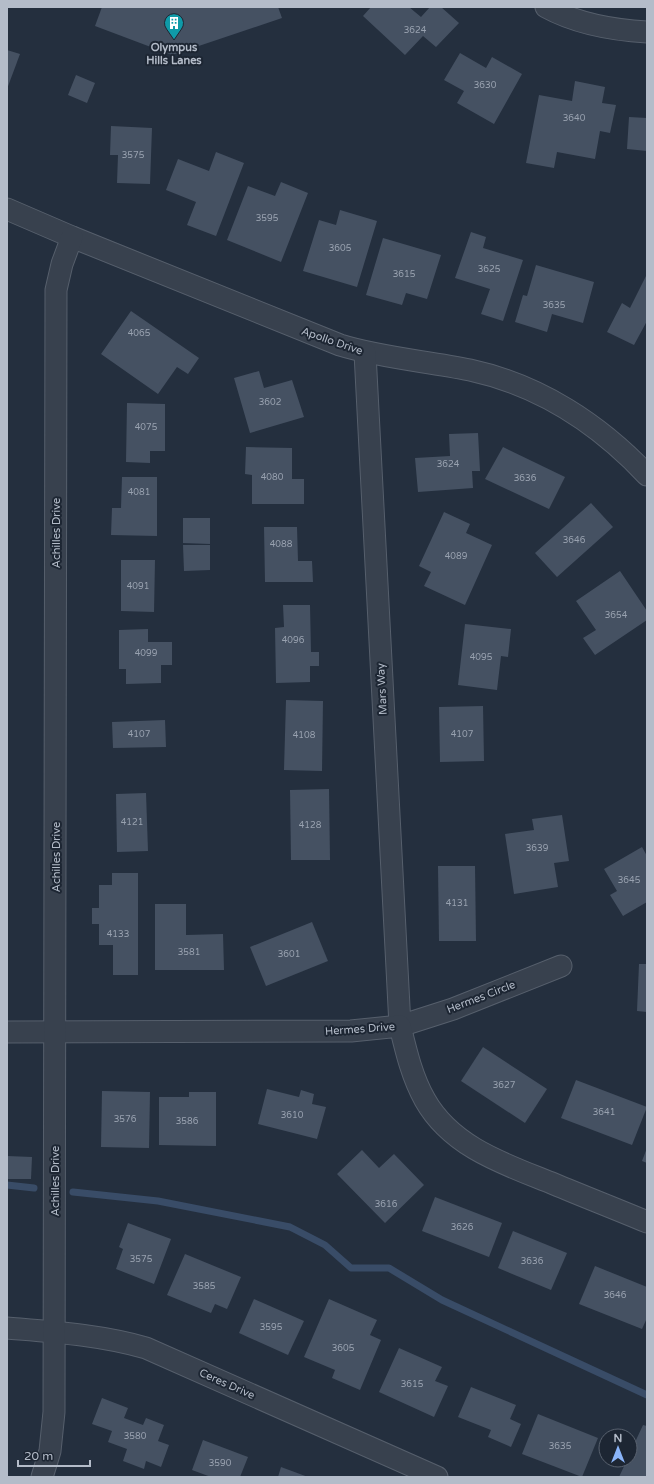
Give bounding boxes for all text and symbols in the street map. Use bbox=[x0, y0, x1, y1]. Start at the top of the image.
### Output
building icon: Olympus Hills Lanes bbox=[163, 12, 185, 40]
house number: 3624 bbox=[404, 25, 427, 36]
place label: Olympus Hills Lanes bbox=[146, 41, 202, 67]
house number: 3630 bbox=[474, 80, 497, 91]
house number: 3640 bbox=[563, 113, 586, 124]
house number: 3575 bbox=[122, 150, 145, 161]
house number: 3595 bbox=[256, 213, 279, 224]
house number: 3605 bbox=[329, 243, 352, 254]
house number: 3625 bbox=[478, 264, 501, 275]
house number: 3615 bbox=[393, 269, 416, 280]
house number: 3635 bbox=[543, 300, 566, 311]
street label: Apollo Drive bbox=[300, 324, 364, 358]
house number: 4065 bbox=[128, 328, 151, 339]
house number: 3602 bbox=[259, 397, 281, 408]
house number: 4075 bbox=[135, 422, 158, 433]
house number: 3624 bbox=[437, 459, 460, 470]
house number: 4080 bbox=[261, 472, 284, 483]
house number: 3636 bbox=[514, 473, 537, 484]
house number: 4081 bbox=[128, 487, 150, 498]
street label: Achilles Drive bbox=[50, 498, 63, 568]
house number: 3646 bbox=[563, 535, 586, 546]
house number: 4088 bbox=[270, 539, 293, 550]
house number: 4089 bbox=[445, 551, 468, 562]
house number: 4091 bbox=[127, 581, 149, 592]
house number: 3654 bbox=[605, 610, 628, 621]
house number: 4096 bbox=[282, 635, 305, 646]
house number: 4099 bbox=[135, 648, 158, 659]
house number: 4095 bbox=[470, 652, 493, 663]
street label: Mars Way bbox=[374, 663, 390, 715]
house number: 4107 bbox=[128, 729, 151, 740]
house number: 4107 bbox=[451, 729, 474, 740]
house number: 4108 bbox=[293, 730, 316, 741]
house number: 4121 bbox=[121, 817, 143, 828]
house number: 4128 bbox=[299, 820, 322, 831]
street label: Achilles Drive bbox=[50, 822, 63, 892]
house number: 3639 bbox=[526, 843, 549, 854]
house number: 3645 bbox=[618, 875, 641, 886]
house number: 4131 bbox=[446, 898, 468, 909]
house number: 4133 bbox=[107, 929, 129, 940]
house number: 3581 bbox=[178, 947, 200, 958]
house number: 3601 bbox=[278, 949, 300, 960]
street label: Hermes Circle bbox=[445, 978, 517, 1016]
street label: Hermes Drive bbox=[325, 1020, 395, 1038]
house number: 3627 bbox=[493, 1080, 516, 1091]
house number: 3641 bbox=[593, 1107, 615, 1118]
house number: 3610 bbox=[281, 1110, 304, 1121]
house number: 3576 bbox=[114, 1114, 137, 1125]
house number: 3586 bbox=[176, 1116, 199, 1127]
street label: Achilles Drive bbox=[49, 1146, 62, 1216]
house number: 3616 bbox=[375, 1199, 398, 1210]
house number: 3626 bbox=[451, 1222, 474, 1233]
house number: 3575 bbox=[130, 1254, 153, 1265]
house number: 3636 bbox=[521, 1256, 544, 1267]
house number: 3585 bbox=[193, 1281, 216, 1292]
house number: 3646 bbox=[604, 1290, 627, 1301]
house number: 3595 bbox=[260, 1322, 283, 1333]
house number: 3605 bbox=[332, 1343, 355, 1354]
street label: Ceres Drive bbox=[197, 1366, 257, 1402]
house number: 3615 bbox=[401, 1379, 424, 1390]
north arrow bbox=[598, 1428, 638, 1468]
house number: 3580 bbox=[124, 1431, 147, 1442]
text: N bbox=[614, 1432, 622, 1445]
house number: 3635 bbox=[549, 1441, 572, 1452]
scale bar bbox=[18, 1442, 90, 1468]
text: 20 m bbox=[24, 1449, 53, 1463]
house number: 3590 bbox=[209, 1458, 232, 1469]

